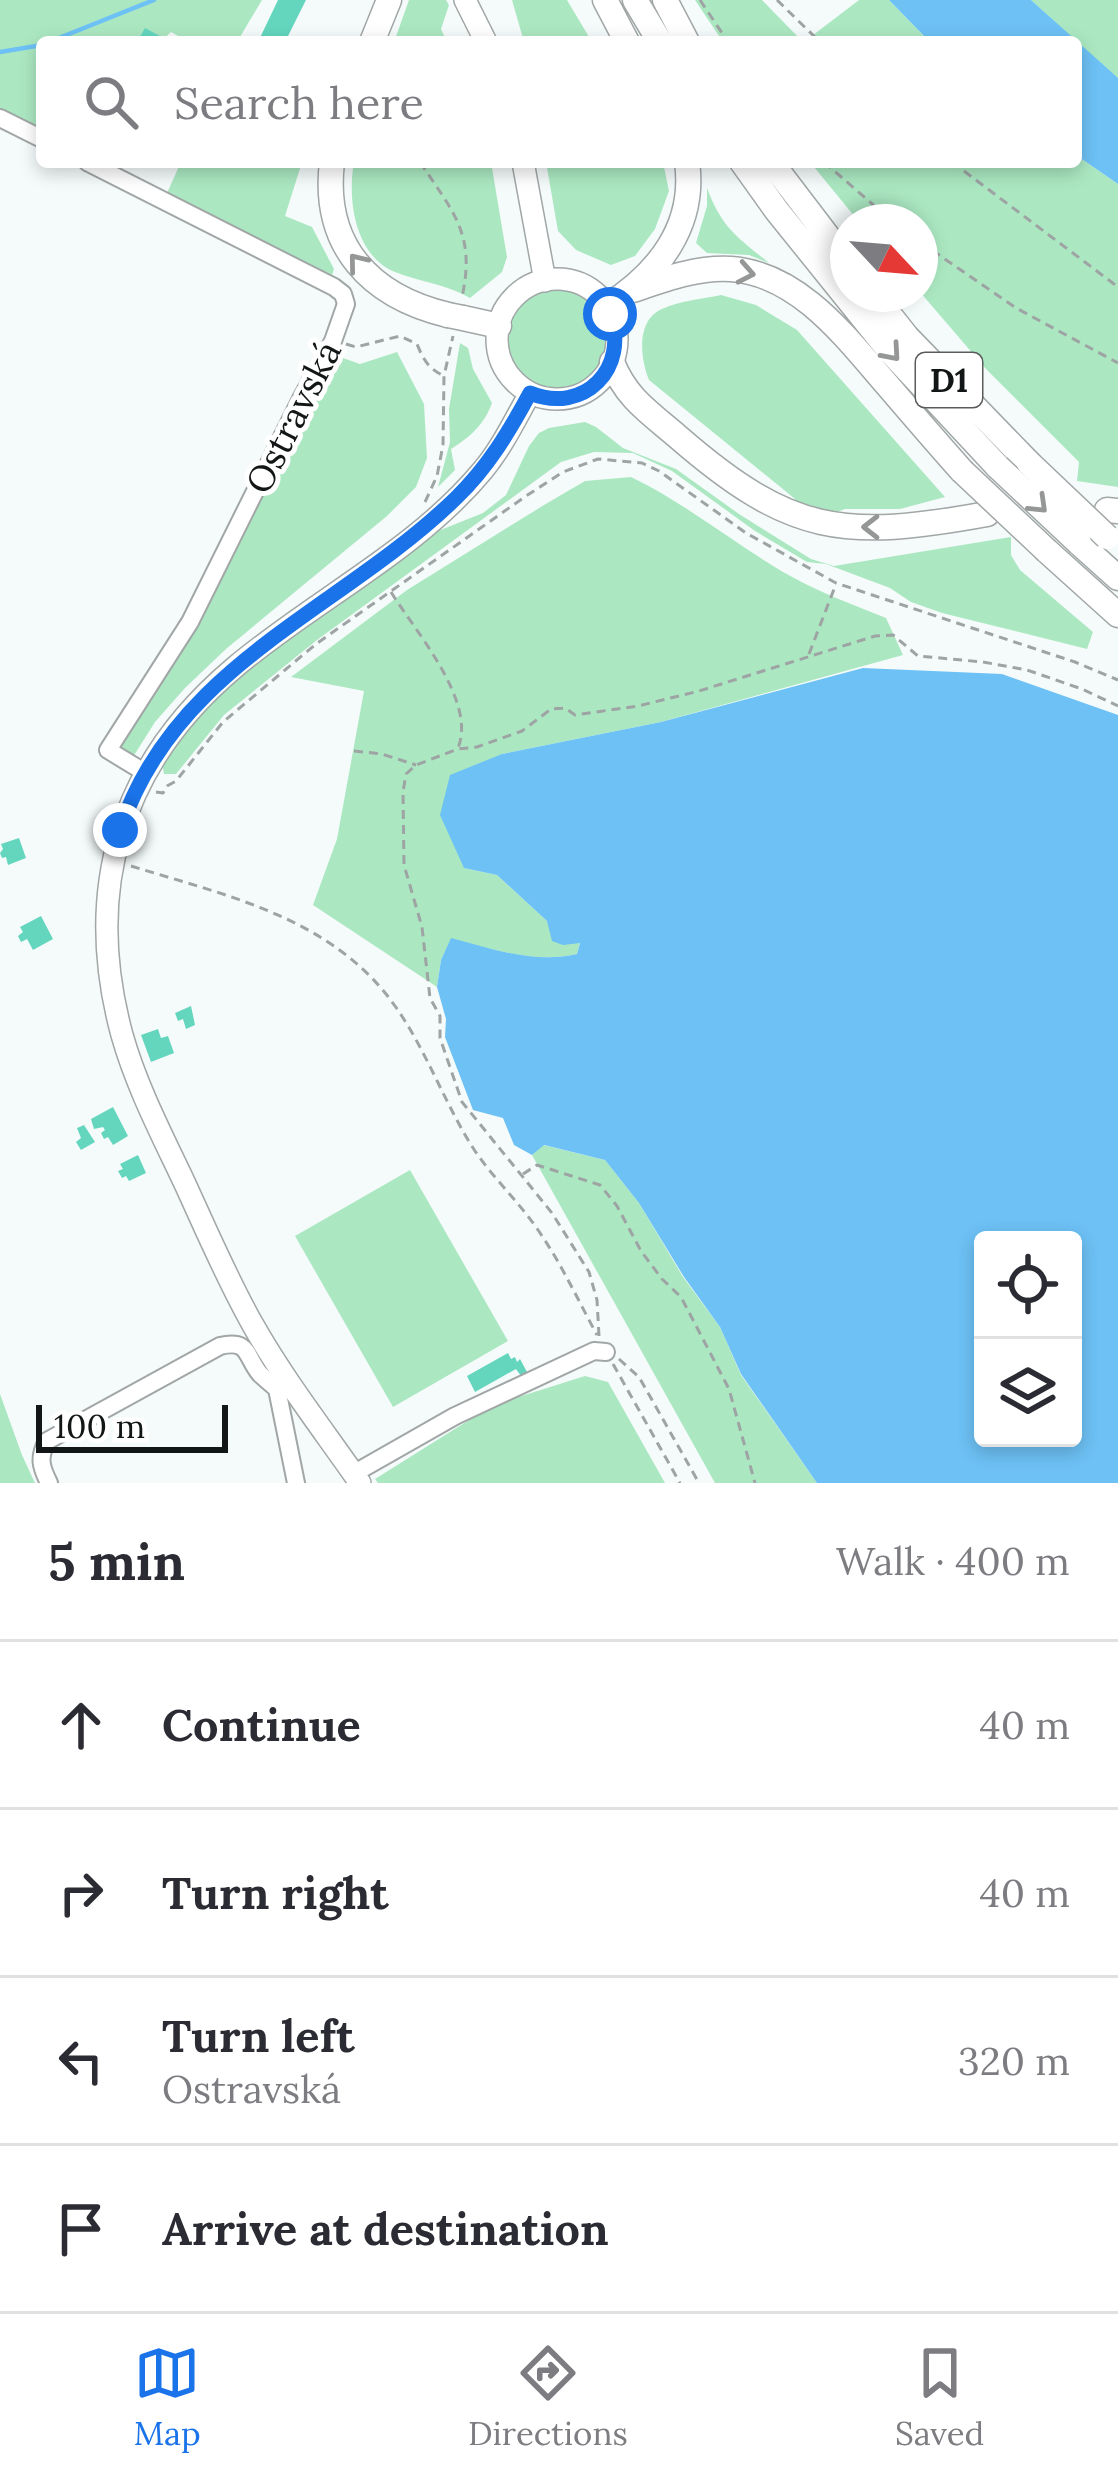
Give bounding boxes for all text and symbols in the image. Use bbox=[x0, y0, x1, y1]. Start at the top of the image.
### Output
search box bbox=[36, 36, 1082, 168]
icon: search bbox=[78, 69, 144, 135]
text: Search here bbox=[174, 74, 424, 131]
north arrow bbox=[830, 204, 938, 312]
one-way arrow bbox=[350, 254, 371, 276]
one-way arrow bbox=[736, 259, 756, 285]
route start bbox=[583, 287, 637, 341]
street label: Ostravská bbox=[235, 333, 351, 501]
one-way arrow bbox=[878, 339, 900, 361]
road number: D1 bbox=[916, 353, 982, 407]
one-way arrow bbox=[1025, 491, 1047, 513]
one-way arrow bbox=[861, 514, 879, 540]
route end bbox=[93, 803, 147, 857]
map controls bbox=[974, 1231, 1082, 1447]
button: locate bbox=[974, 1231, 1082, 1339]
button: layers bbox=[974, 1339, 1082, 1447]
scale bar bbox=[36, 1399, 228, 1452]
text: 100 m bbox=[54, 1405, 145, 1447]
text: 5 min bbox=[48, 1529, 185, 1594]
text: Walk · 400 m bbox=[836, 1536, 1070, 1586]
icon: ahead bbox=[48, 1692, 114, 1758]
text: Continue bbox=[162, 1696, 361, 1753]
text: 40 m bbox=[980, 1700, 1070, 1750]
icon: right bbox=[48, 1860, 114, 1926]
text: Turn right bbox=[162, 1864, 389, 1921]
text: 40 m bbox=[980, 1868, 1070, 1918]
text: Turn left bbox=[162, 2007, 355, 2064]
icon: left bbox=[48, 2028, 114, 2094]
text: 320 m bbox=[958, 2036, 1070, 2086]
text: Ostravská bbox=[162, 2064, 341, 2114]
icon: arrive bbox=[48, 2196, 114, 2262]
text: Arrive at destination bbox=[162, 2200, 609, 2257]
tab: Map bbox=[134, 2340, 201, 2454]
tab: Directions bbox=[468, 2340, 628, 2454]
tab: Saved bbox=[895, 2340, 984, 2454]

